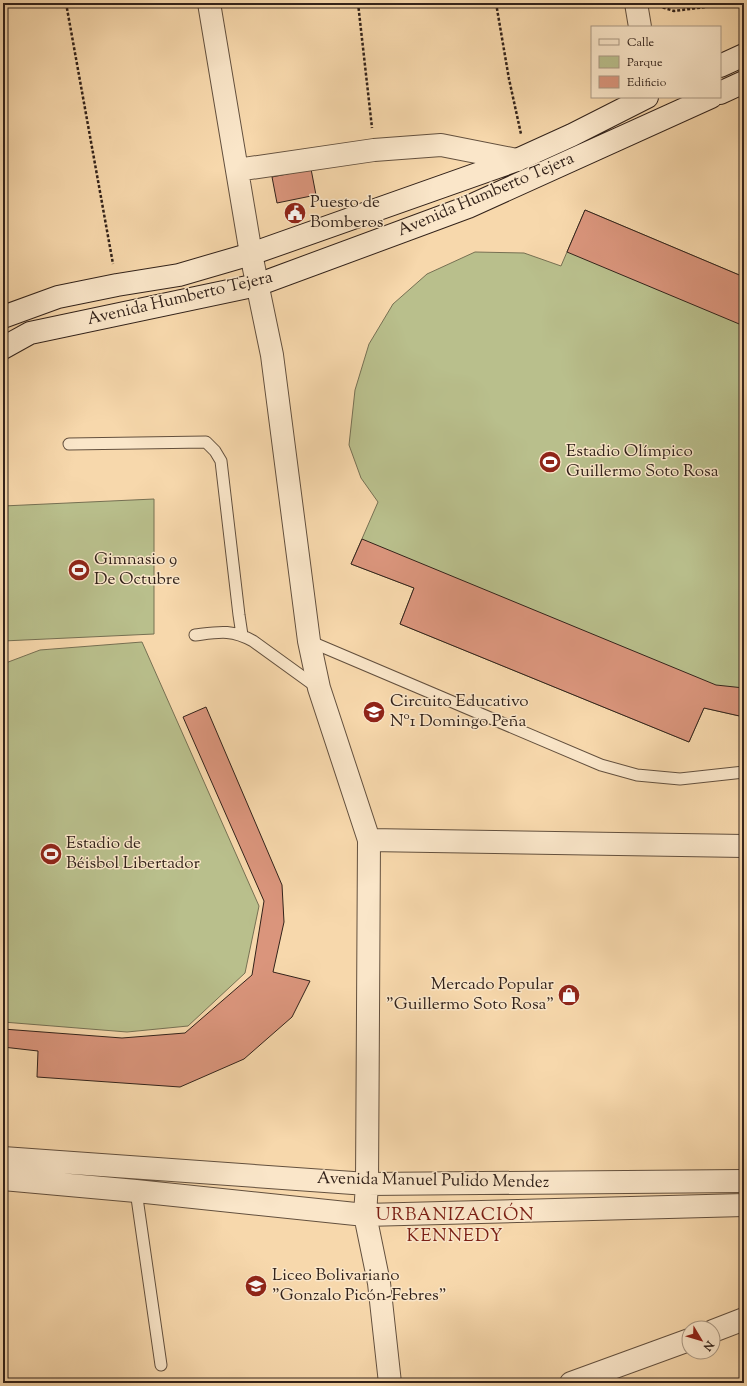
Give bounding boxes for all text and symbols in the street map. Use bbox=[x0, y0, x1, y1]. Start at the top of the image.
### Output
legend bbox=[591, 26, 721, 98]
text: Calle bbox=[627, 34, 655, 52]
text: Parque bbox=[627, 54, 663, 72]
text: Edificio bbox=[627, 74, 667, 92]
street label: Avenida Humberto Tejera bbox=[394, 147, 578, 243]
place label: Puesto de Bomberos bbox=[310, 191, 384, 235]
public building icon: Puesto de Bomberos bbox=[282, 200, 308, 226]
street label: Avenida Humberto Tejera bbox=[85, 266, 275, 332]
place label: Estadio Olímpico Guillermo Soto Rosa bbox=[566, 440, 719, 484]
sports icon: Estadio Olímpico Guillermo Soto Rosa bbox=[537, 449, 563, 475]
place label: Gimnasio 9 De Octubre bbox=[94, 548, 180, 592]
sports icon: Gimnasio 9 De Octubre bbox=[66, 557, 92, 583]
place label: Circuito Educativo Nº1 Domingo Peña bbox=[390, 690, 529, 734]
school or university icon: Circuito Educativo Nº1 Domingo Peña bbox=[361, 699, 387, 725]
place label: Estadio de Béisbol Libertador bbox=[66, 832, 200, 876]
sports icon: Estadio de Béisbol Libertador bbox=[38, 841, 64, 867]
place label: Mercado Popular "Guillermo Soto Rosa" bbox=[386, 973, 555, 1017]
shop icon: Mercado Popular "Guillermo Soto Rosa" bbox=[556, 982, 582, 1008]
street label: Avenida Manuel Pulido Mendez bbox=[317, 1167, 549, 1195]
district label: URBANIZACIÓN KENNEDY bbox=[375, 1202, 535, 1250]
place label: Liceo Bolivariano "Gonzalo Picón-Febres" bbox=[272, 1264, 447, 1308]
school or university icon: Liceo Bolivariano "Gonzalo Picón-Febres" bbox=[243, 1273, 269, 1299]
north arrow bbox=[681, 1320, 721, 1360]
text: N bbox=[699, 1336, 718, 1354]

